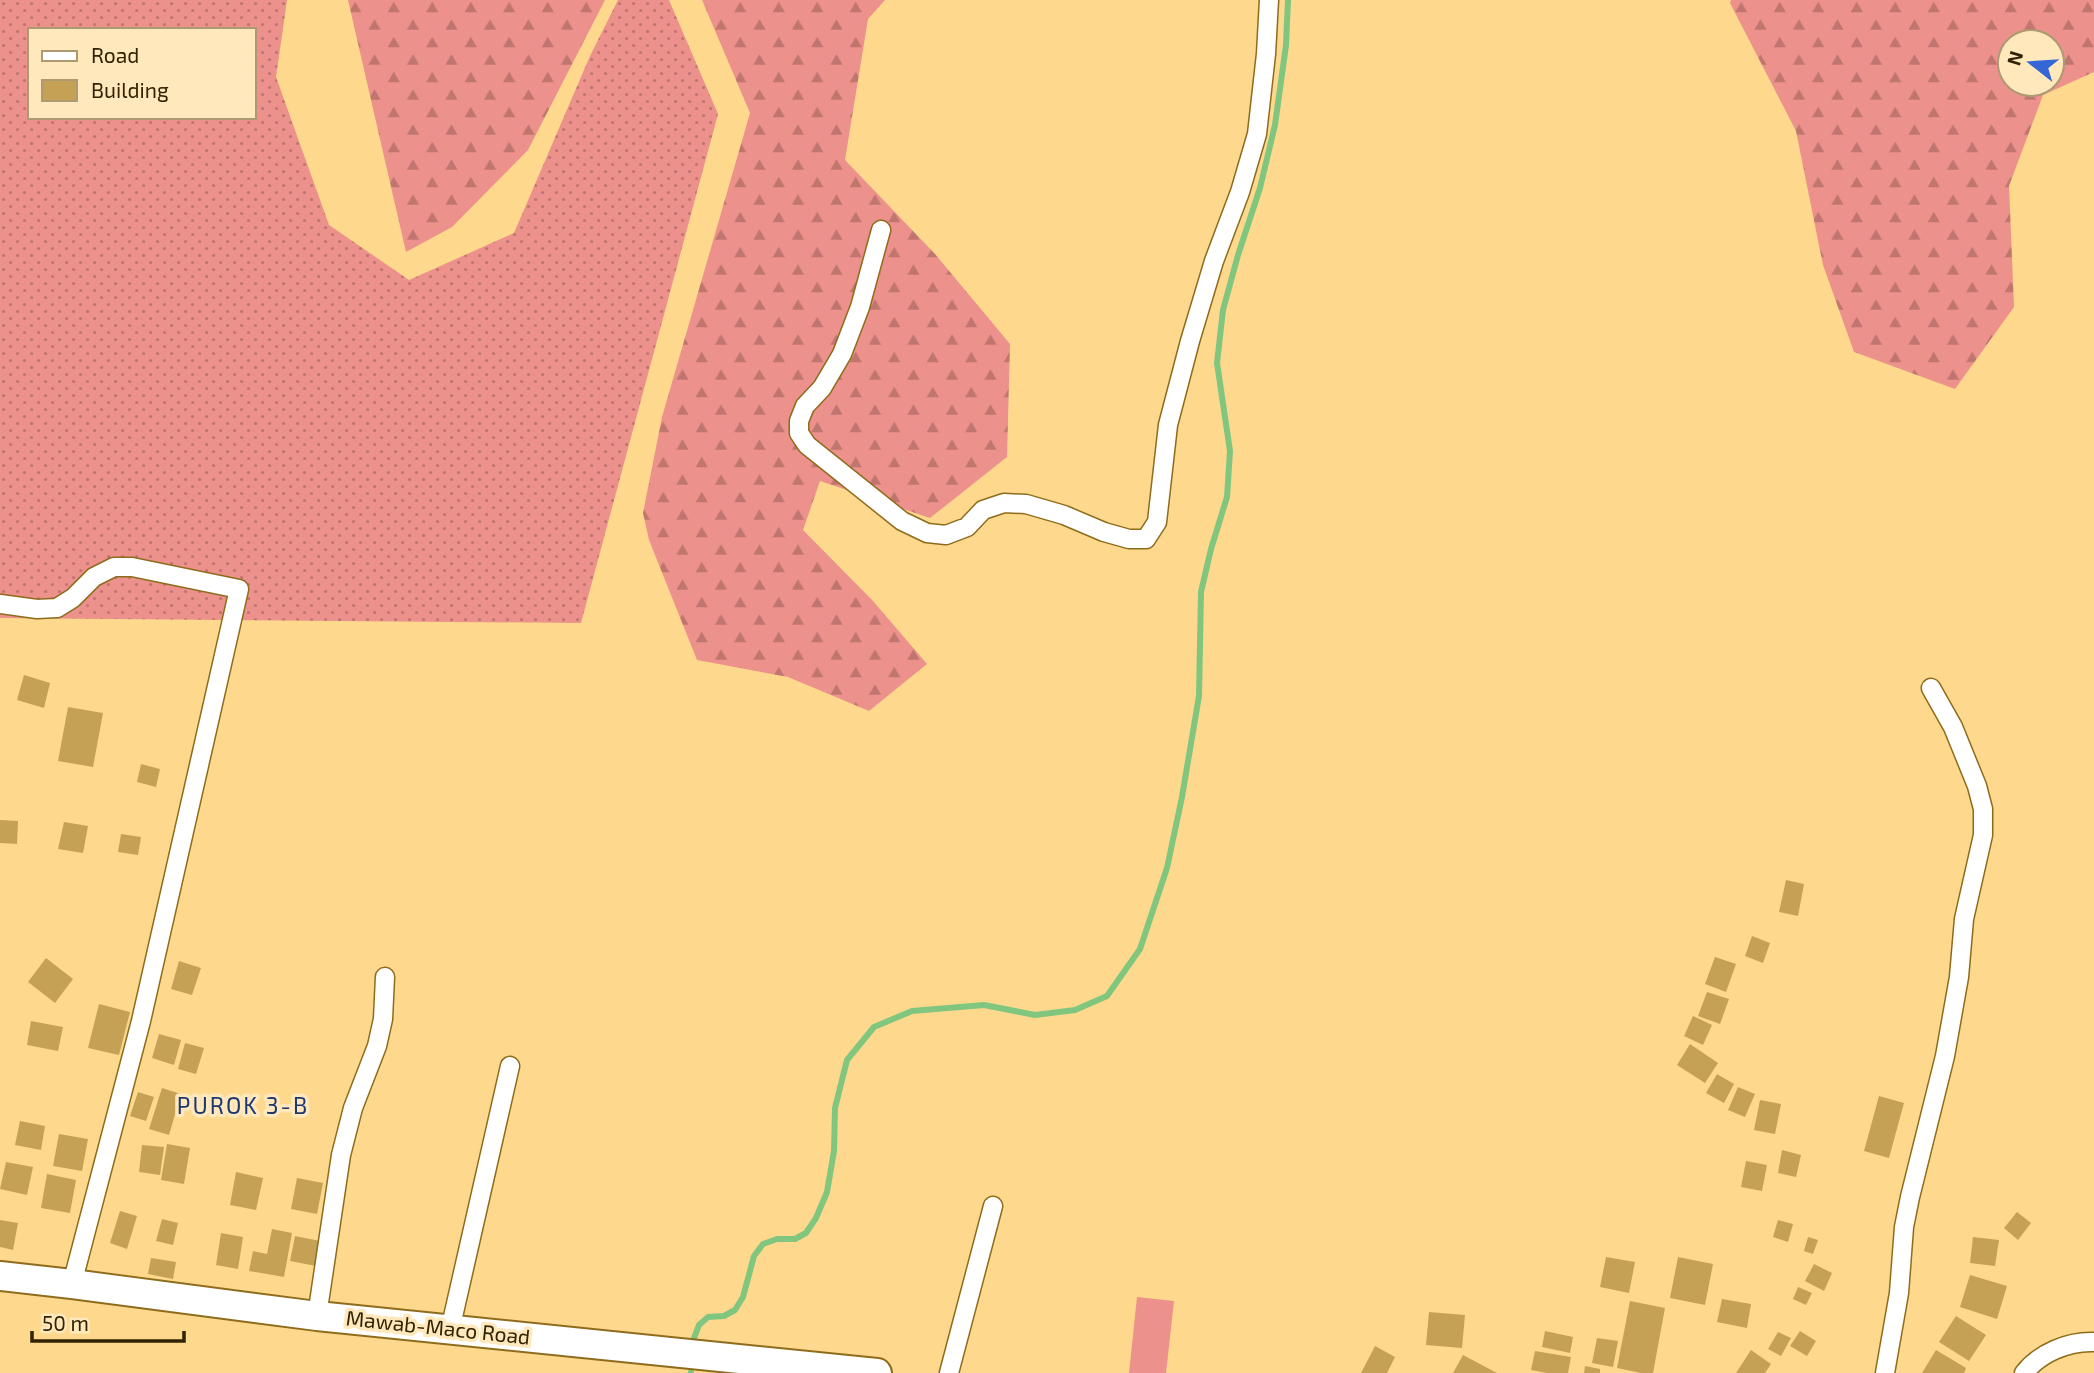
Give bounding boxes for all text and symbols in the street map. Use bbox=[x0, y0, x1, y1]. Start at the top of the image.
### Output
legend bbox=[28, 28, 256, 119]
north arrow bbox=[1996, 28, 2066, 98]
text: Road bbox=[91, 42, 139, 67]
text: N bbox=[2001, 48, 2027, 68]
text: Building bbox=[91, 77, 169, 102]
district label: PUROK 3-B bbox=[177, 1091, 309, 1119]
scale bar bbox=[32, 1300, 184, 1344]
street label: Mawab-Maco Road bbox=[345, 1304, 532, 1349]
text: 50 m bbox=[42, 1310, 89, 1335]

